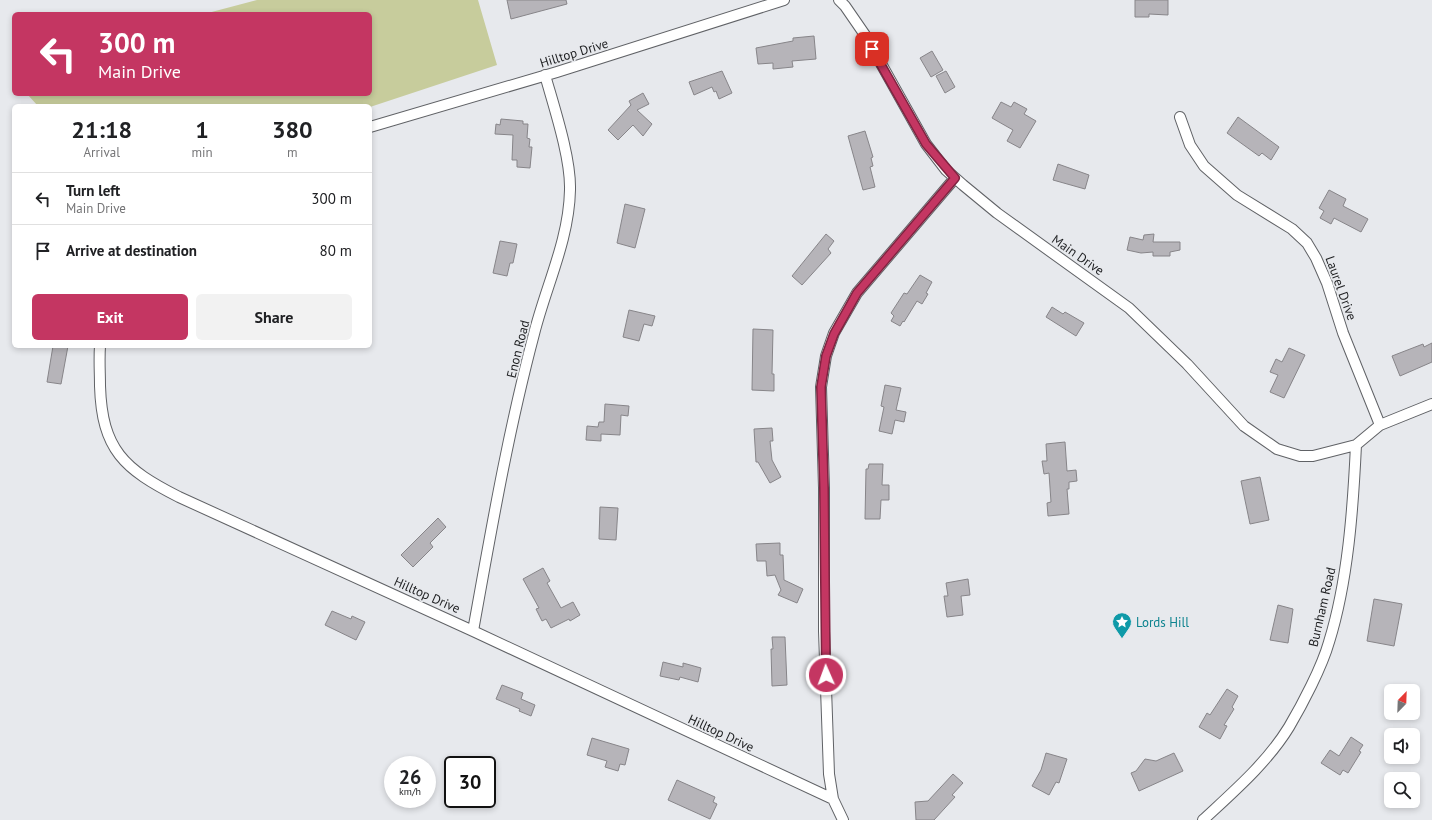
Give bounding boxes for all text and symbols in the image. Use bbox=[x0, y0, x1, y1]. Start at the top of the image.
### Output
text: 300 m bbox=[98, 24, 175, 61]
icon: left bbox=[32, 28, 84, 80]
pin bbox=[855, 32, 889, 66]
street label: Hilltop Drive bbox=[538, 35, 610, 71]
icon: arrive bbox=[861, 38, 883, 60]
text: Main Drive bbox=[98, 60, 181, 83]
text: 21:18 bbox=[71, 114, 132, 145]
text: 1 bbox=[195, 114, 209, 145]
text: 380 bbox=[272, 114, 313, 145]
text: Arrival bbox=[84, 144, 120, 161]
text: min bbox=[191, 144, 213, 161]
text: m bbox=[287, 144, 298, 161]
text: Turn left bbox=[66, 181, 120, 200]
icon: left bbox=[32, 188, 54, 210]
text: 300 m bbox=[311, 189, 352, 208]
text: Main Drive bbox=[66, 200, 126, 217]
street label: Main Drive bbox=[1049, 231, 1107, 279]
icon: arrive bbox=[32, 240, 54, 262]
text: Arrive at destination bbox=[66, 241, 197, 260]
text: 80 m bbox=[319, 241, 352, 260]
street label: Laurel Drive bbox=[1321, 253, 1361, 323]
button: Exit bbox=[32, 294, 188, 340]
button: Share bbox=[196, 294, 352, 340]
street label: Enon Road bbox=[503, 318, 533, 380]
street label: Burnham Road bbox=[1305, 566, 1339, 648]
street label: Hilltop Drive bbox=[391, 573, 463, 617]
place icon: Lords Hill bbox=[1111, 611, 1133, 639]
place label: Lords Hill bbox=[1136, 614, 1189, 631]
position arrow bbox=[805, 654, 847, 696]
north arrow bbox=[1384, 684, 1420, 720]
map controls bbox=[1384, 684, 1420, 808]
street label: Hilltop Drive bbox=[685, 710, 757, 756]
button: sound bbox=[1384, 728, 1420, 764]
speed limit sign: 30 bbox=[444, 756, 496, 808]
text: 26 bbox=[399, 764, 421, 790]
button: search bbox=[1384, 772, 1420, 808]
text: km/h bbox=[399, 785, 421, 798]

